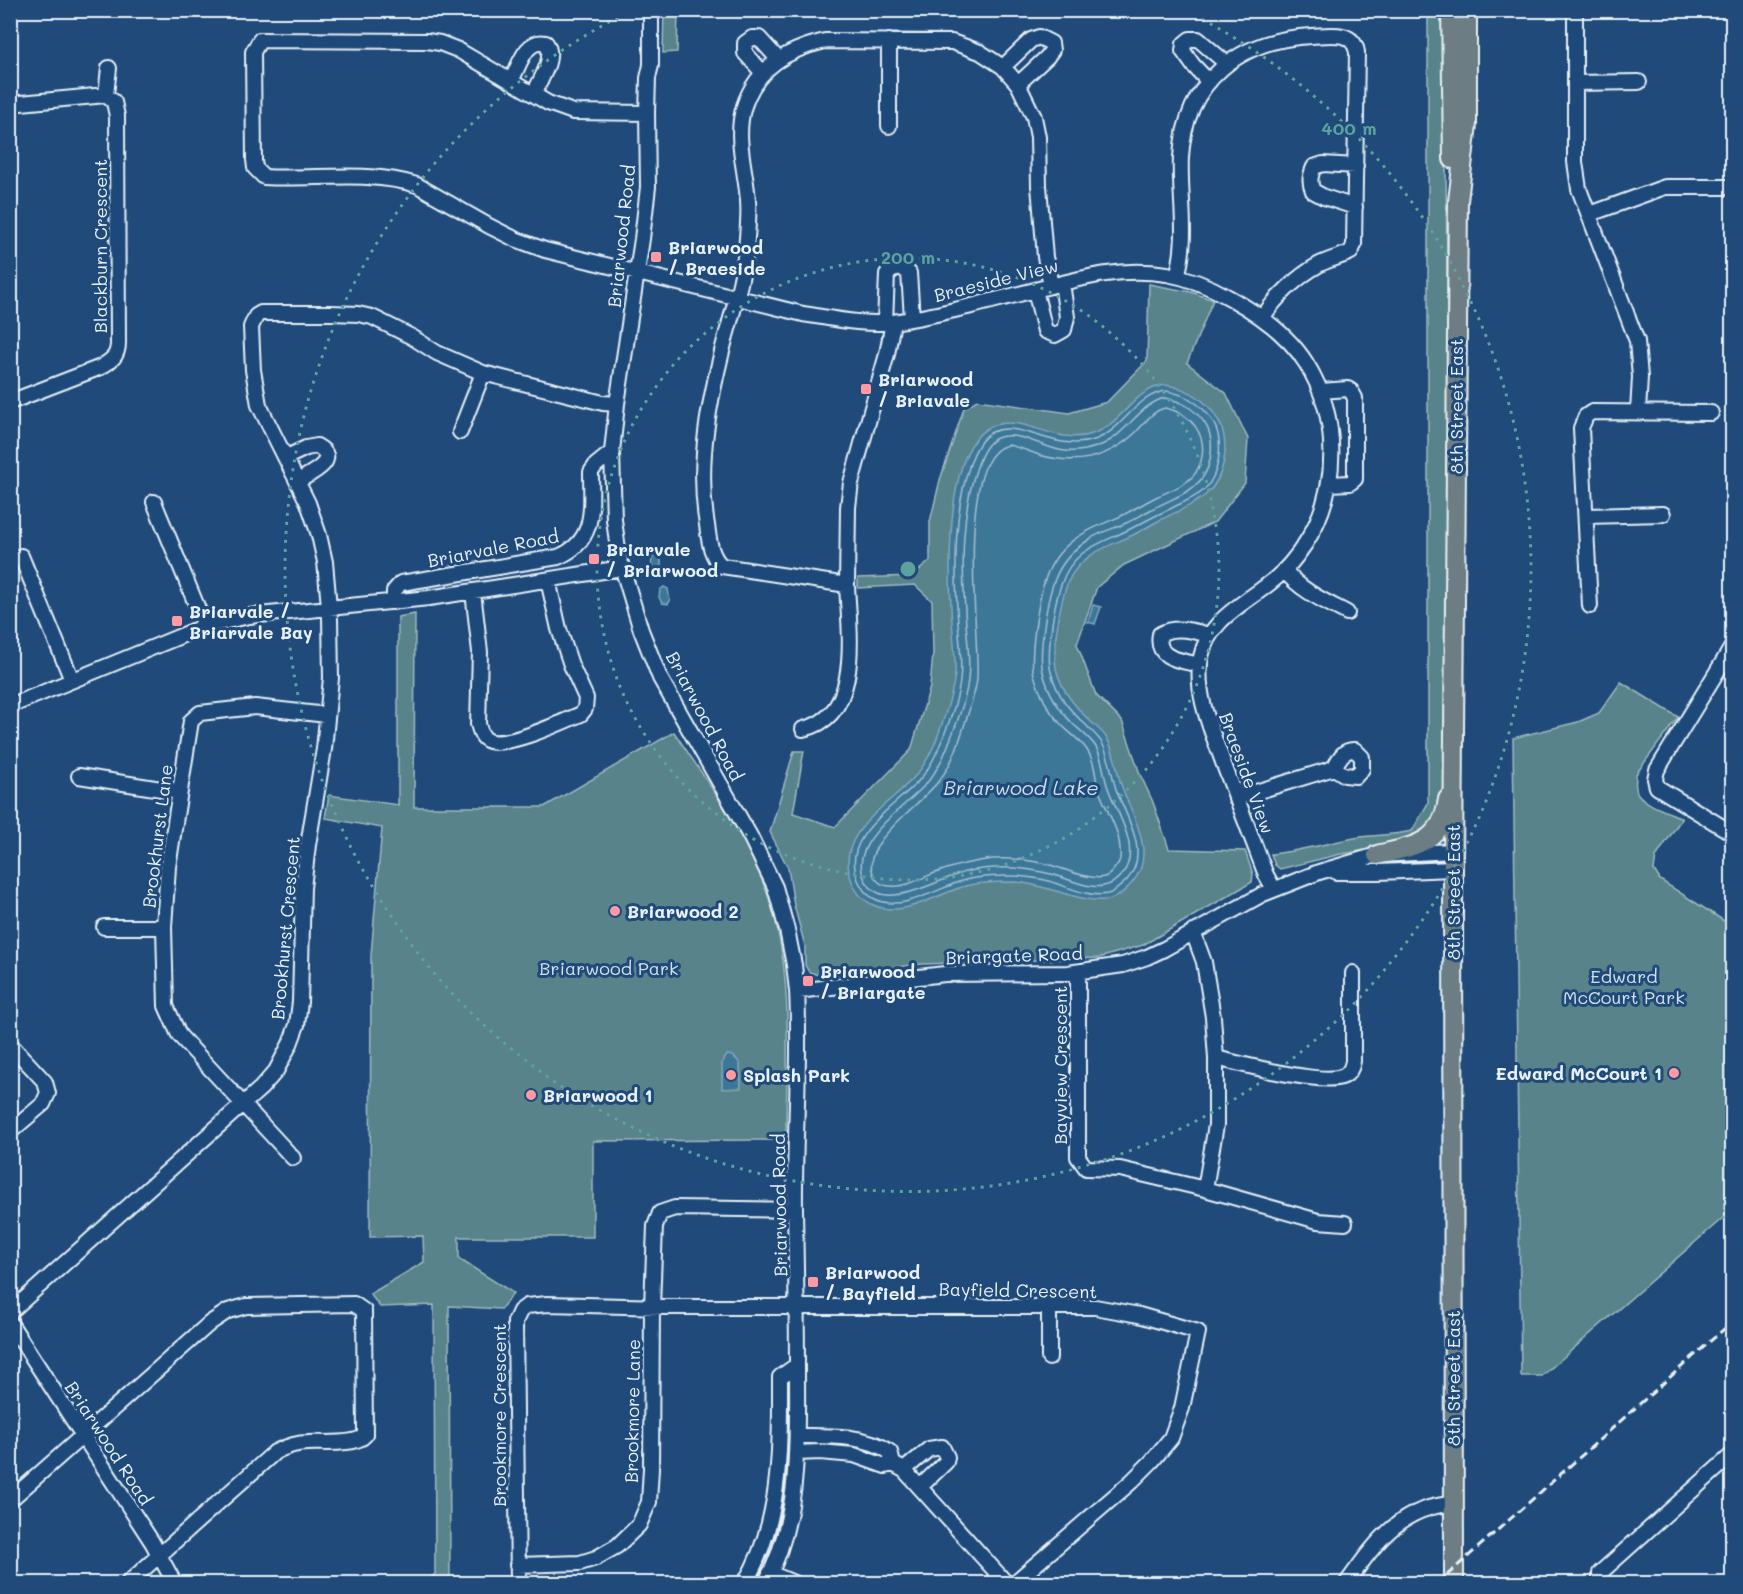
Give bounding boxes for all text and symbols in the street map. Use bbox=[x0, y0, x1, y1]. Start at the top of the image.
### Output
text: 400 m bbox=[1321, 116, 1377, 140]
street label: Blackburn Crescent bbox=[88, 159, 112, 333]
street label: Briarwood Road bbox=[602, 163, 640, 309]
place label: Briarwood / Braeside bbox=[668, 235, 766, 280]
text: 200 m bbox=[881, 245, 935, 269]
marker: Briarwood / Braeside bbox=[649, 250, 663, 264]
street label: Braeside View bbox=[931, 253, 1061, 307]
street label: 8th Street East bbox=[1444, 338, 1468, 474]
place label: Briarwood / Briavale bbox=[878, 367, 973, 412]
marker: Briarwood / Briavale bbox=[859, 382, 873, 396]
street label: Briarvale Road bbox=[425, 524, 561, 572]
place label: Briarvale / Briarwood bbox=[606, 537, 718, 582]
marker: Briarvale / Briarwood bbox=[587, 552, 601, 566]
centre of rings bbox=[898, 559, 918, 579]
place label: Briarvale / Briarvale Bay bbox=[189, 599, 313, 644]
marker: Briarvale / Briarvale Bay bbox=[170, 614, 184, 628]
street label: Briarwood Road bbox=[661, 647, 749, 785]
street label: Braeside View bbox=[1214, 709, 1280, 837]
street label: Brookhurst Lane bbox=[136, 763, 178, 909]
water label: Briarwood Lake bbox=[943, 774, 1099, 800]
street label: 8th Street East bbox=[1441, 824, 1465, 960]
street label: Brookhurst Crescent bbox=[265, 835, 305, 1021]
place label: Briarwood 2 bbox=[627, 899, 739, 923]
marker: Briarwood 2 bbox=[608, 904, 622, 918]
street label: Briargate Road bbox=[945, 941, 1083, 969]
park label: Briarwood Park bbox=[539, 956, 679, 980]
place label: Briarwood / Briargate bbox=[820, 959, 926, 1004]
park label: Edward McCourt Park bbox=[1563, 964, 1685, 1009]
marker: Briarwood / Briargate bbox=[801, 974, 815, 988]
street label: Bayview Crescent bbox=[1048, 985, 1072, 1145]
place label: Edward McCourt 1 bbox=[1495, 1061, 1662, 1085]
place label: Splash Park bbox=[743, 1063, 850, 1087]
marker: Edward McCourt 1 bbox=[1667, 1066, 1681, 1080]
marker: Splash Park bbox=[724, 1068, 738, 1082]
place label: Briarwood 1 bbox=[543, 1083, 653, 1107]
marker: Briarwood 1 bbox=[524, 1088, 538, 1102]
street label: Briarwood Road bbox=[766, 1133, 792, 1277]
place label: Briarwood / Bayfield bbox=[825, 1260, 920, 1305]
marker: Briarwood / Bayfield bbox=[806, 1275, 820, 1289]
street label: Bayfield Crescent bbox=[939, 1277, 1097, 1303]
street label: 8th Street East bbox=[1441, 1310, 1465, 1446]
street label: Brookmore Crescent bbox=[487, 1323, 511, 1507]
street label: Brookmore Lane bbox=[619, 1339, 645, 1483]
street label: Briarwood Road bbox=[60, 1376, 158, 1510]

